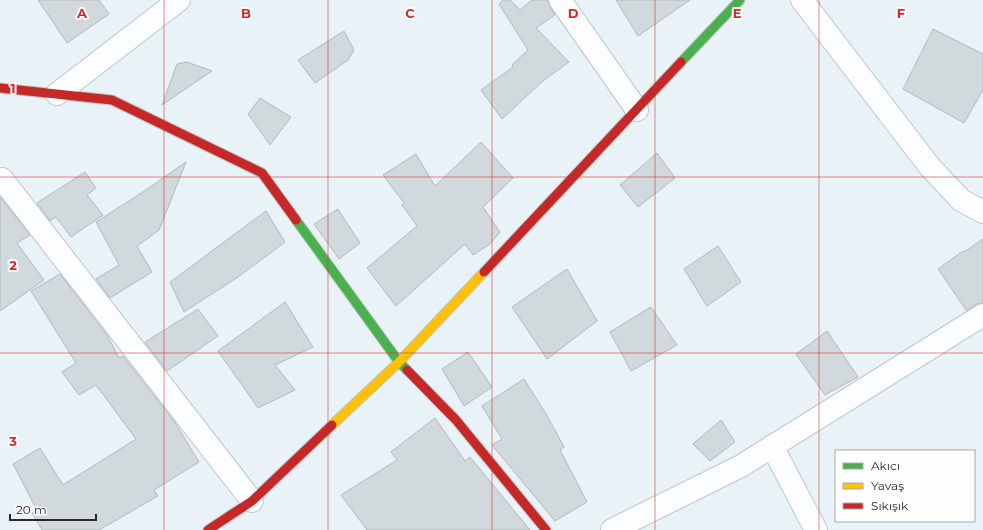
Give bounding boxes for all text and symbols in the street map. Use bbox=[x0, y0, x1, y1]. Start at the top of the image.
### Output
text: A bbox=[76, 5, 88, 21]
text: B bbox=[241, 5, 251, 21]
text: C bbox=[405, 5, 415, 21]
text: D bbox=[568, 5, 579, 21]
text: E bbox=[733, 5, 742, 21]
text: F bbox=[897, 5, 905, 21]
text: 1 bbox=[10, 80, 16, 96]
text: 2 bbox=[9, 257, 17, 273]
text: 3 bbox=[8, 433, 17, 449]
legend bbox=[835, 450, 975, 522]
text: Akıcı bbox=[871, 458, 900, 473]
text: Yavaş bbox=[871, 478, 904, 493]
scale bar bbox=[10, 496, 96, 522]
text: Sıkışık bbox=[871, 498, 909, 513]
text: 20 m bbox=[16, 502, 47, 517]

